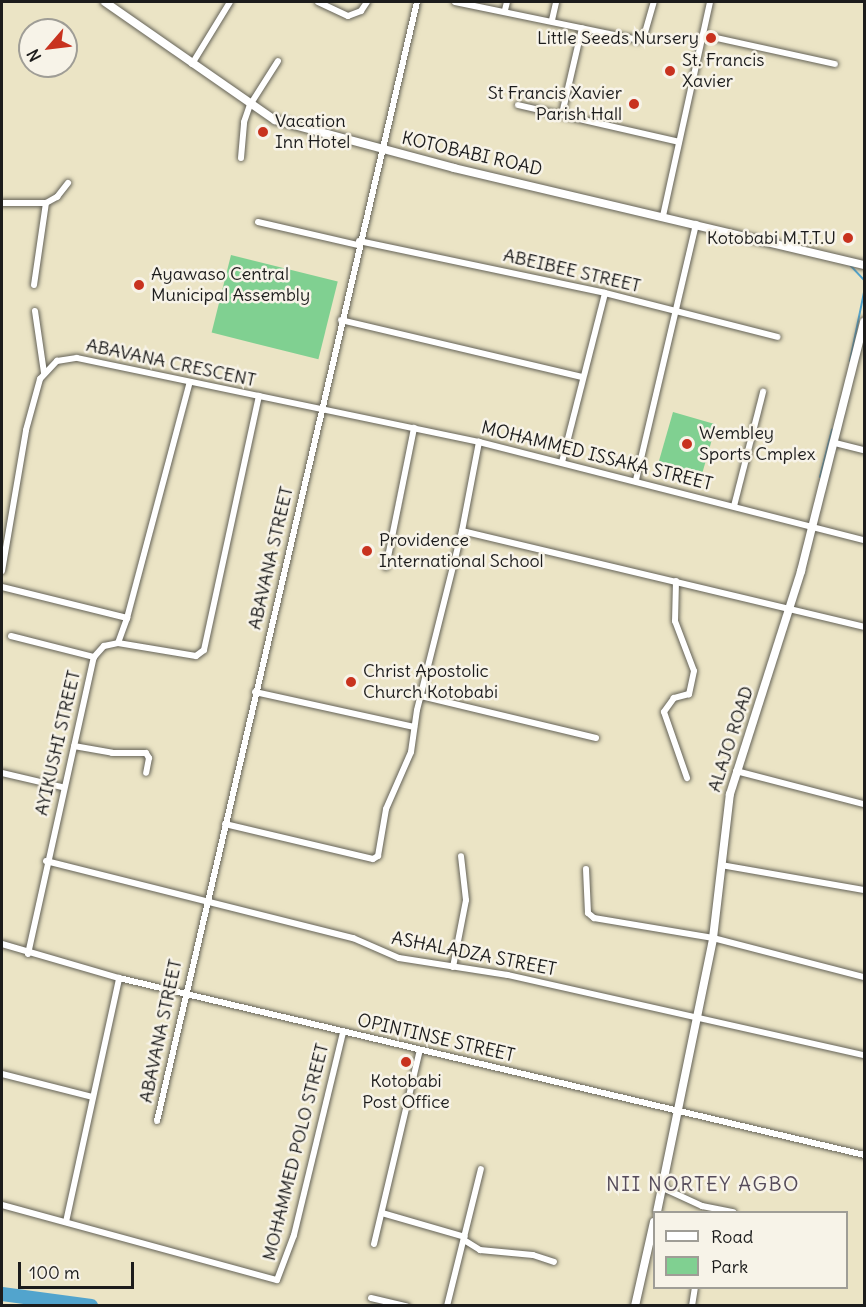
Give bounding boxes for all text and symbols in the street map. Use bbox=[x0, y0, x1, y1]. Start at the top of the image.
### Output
north arrow bbox=[18, 18, 78, 78]
place label: Little Seeds Nursery bbox=[537, 27, 699, 49]
marker: Little Seeds Nursery bbox=[704, 31, 718, 45]
text: N bbox=[22, 46, 45, 65]
place label: St. Francis Xavier bbox=[682, 50, 764, 92]
marker: St. Francis Xavier bbox=[663, 64, 677, 78]
place label: St Francis Xavier Parish Hall bbox=[488, 83, 622, 125]
marker: St Francis Xavier Parish Hall bbox=[627, 97, 641, 111]
place label: Vacation Inn Hotel bbox=[275, 111, 350, 154]
marker: Vacation Inn Hotel bbox=[256, 125, 270, 139]
street label: KOTOBABI ROAD bbox=[400, 127, 544, 181]
place label: Kotobabi M.T.T.U bbox=[707, 227, 836, 249]
marker: Kotobabi M.T.T.U bbox=[841, 231, 855, 245]
street label: ABEIBEE STREET bbox=[501, 245, 643, 297]
place label: Ayawaso Central Municipal Assembly bbox=[151, 264, 310, 306]
marker: Ayawaso Central Municipal Assembly bbox=[132, 278, 146, 292]
street label: ABAVANA CRESCENT bbox=[84, 334, 258, 392]
street label: MOHAMMED ISSAKA STREET bbox=[479, 417, 715, 495]
place label: Wembley Sports Cmplex bbox=[699, 423, 816, 466]
marker: Wembley Sports Cmplex bbox=[680, 437, 694, 451]
street label: ABAVANA STREET bbox=[244, 484, 298, 632]
place label: Providence International School bbox=[379, 530, 544, 572]
marker: Providence International School bbox=[360, 544, 374, 558]
place label: Christ Apostolic Church Kotobabi bbox=[363, 661, 498, 704]
street label: AYIKUSHI STREET bbox=[31, 668, 85, 818]
marker: Christ Apostolic Church Kotobabi bbox=[344, 675, 358, 689]
street label: ALAJO ROAD bbox=[704, 683, 758, 795]
street label: ASHALADZA STREET bbox=[390, 927, 558, 981]
street label: ABAVANA STREET bbox=[135, 957, 187, 1105]
street label: OPINTINSE STREET bbox=[355, 1009, 517, 1067]
street label: MOHAMMED POLO STREET bbox=[259, 1041, 333, 1263]
marker: Kotobabi Post Office bbox=[399, 1055, 413, 1069]
place label: Kotobabi Post Office bbox=[362, 1071, 450, 1114]
district label: NII NORTEY AGBO bbox=[606, 1171, 800, 1195]
legend bbox=[653, 1211, 848, 1289]
text: Road bbox=[711, 1225, 753, 1248]
scale bar bbox=[21, 1250, 136, 1288]
text: Park bbox=[711, 1255, 748, 1278]
text: 100 m bbox=[29, 1261, 80, 1284]

